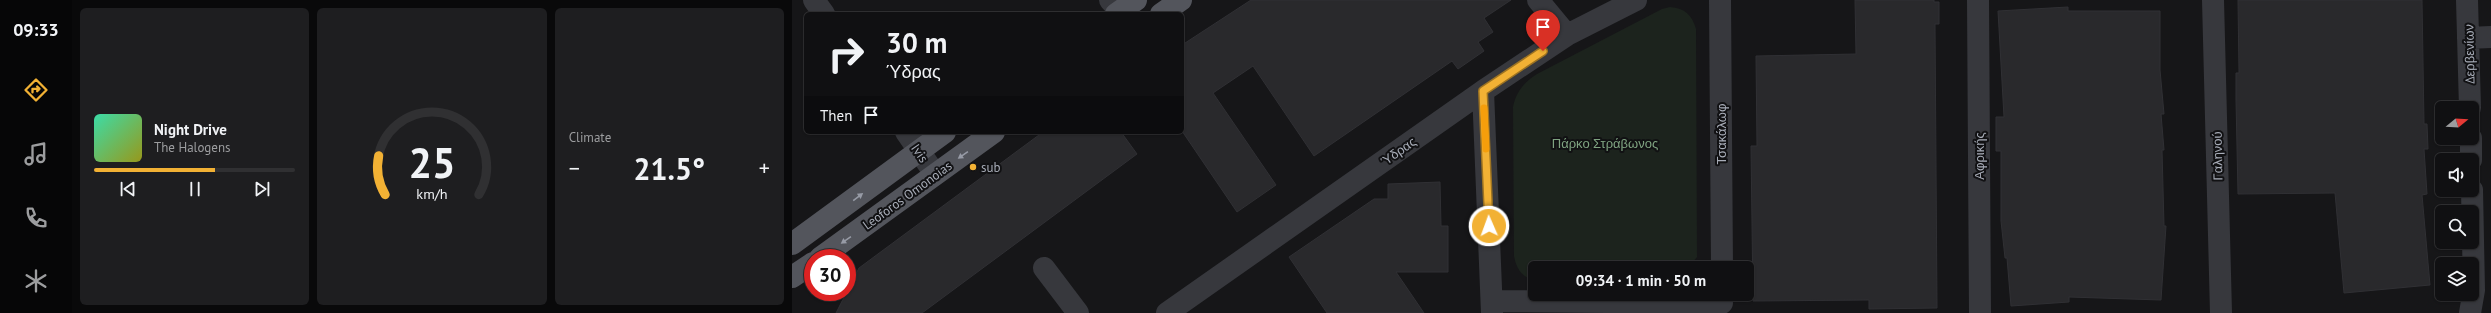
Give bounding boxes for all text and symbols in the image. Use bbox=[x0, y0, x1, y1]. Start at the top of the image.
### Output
pin bbox=[1526, 10, 1560, 51]
icon: arrive bbox=[1532, 16, 1554, 38]
text: 09:33 bbox=[13, 18, 59, 41]
text: 30 m bbox=[886, 24, 947, 61]
street label: Δερβενίων bbox=[2460, 24, 2479, 84]
icon: right bbox=[820, 28, 872, 80]
text: Ύδρας bbox=[886, 60, 941, 83]
icon: directions bbox=[22, 76, 50, 104]
north arrow bbox=[2435, 101, 2479, 145]
map controls bbox=[2435, 101, 2479, 301]
icon: arrive bbox=[860, 104, 882, 126]
street label: Τσακάλωφ bbox=[1713, 104, 1730, 164]
text: Then bbox=[820, 106, 852, 125]
text: Night Drive bbox=[154, 120, 227, 139]
text: Climate bbox=[569, 129, 611, 146]
street label: Γαληνού bbox=[2209, 131, 2226, 181]
street label: Αφρικής bbox=[1971, 132, 1988, 180]
street label: Ύδρας bbox=[1377, 133, 1419, 170]
text: 25 bbox=[408, 135, 456, 188]
park label: Πάρκο Στράβωνος bbox=[1552, 135, 1658, 152]
text: The Halogens bbox=[154, 139, 231, 156]
icon: music bbox=[22, 140, 50, 168]
street label: Ivis bbox=[907, 141, 932, 166]
text: 21.5° bbox=[634, 149, 705, 188]
one-way arrow bbox=[957, 151, 968, 159]
button: sound bbox=[2435, 153, 2479, 197]
text: − bbox=[569, 154, 580, 182]
text: + bbox=[759, 154, 770, 182]
street label: Leoforos Omonoias bbox=[859, 157, 955, 234]
place label: sub bbox=[981, 159, 1001, 176]
marker: sub bbox=[968, 162, 978, 172]
icon: previous bbox=[117, 178, 139, 200]
icon: pause bbox=[184, 178, 206, 200]
icon: next bbox=[251, 178, 273, 200]
text: km/h bbox=[416, 183, 448, 202]
one-way arrow bbox=[852, 192, 863, 201]
icon: phone bbox=[22, 204, 50, 232]
position arrow bbox=[1468, 205, 1510, 247]
button: search bbox=[2435, 205, 2479, 249]
one-way arrow bbox=[841, 236, 852, 244]
speed limit sign: 30 bbox=[804, 249, 856, 301]
button: layers bbox=[2435, 257, 2479, 301]
icon: climate bbox=[22, 267, 50, 295]
text: 09:34 · 1 min · 50 m bbox=[1576, 271, 1706, 290]

